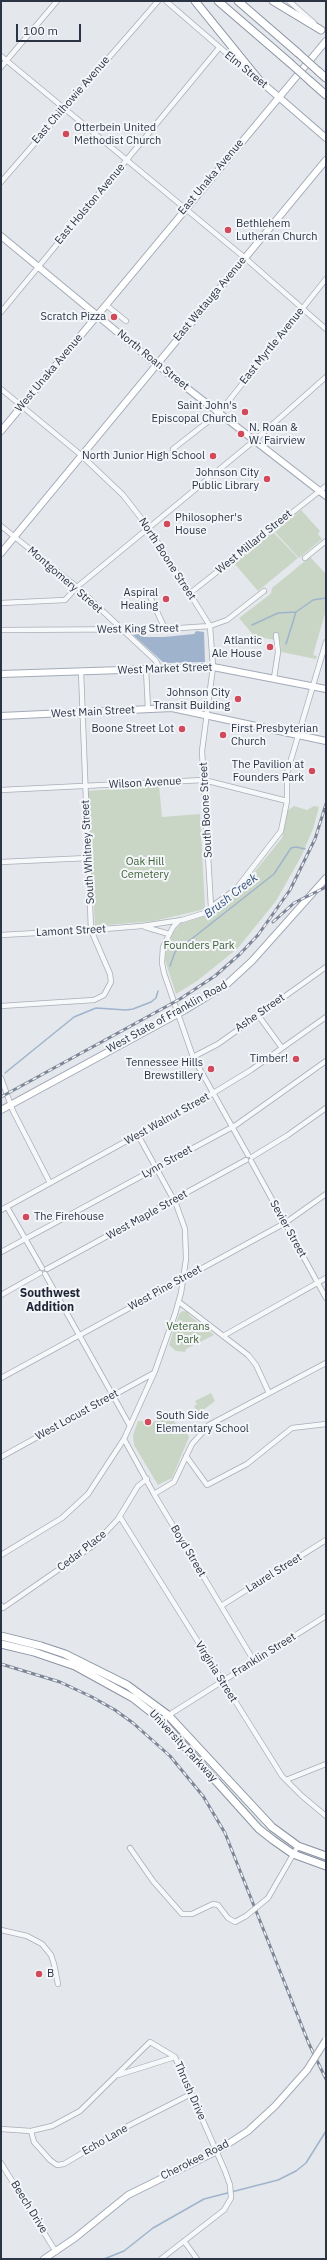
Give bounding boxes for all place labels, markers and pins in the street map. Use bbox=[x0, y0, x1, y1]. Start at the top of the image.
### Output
place label: Otterbein United Methodist Church bbox=[74, 121, 161, 147]
marker: Otterbein United Methodist Church bbox=[61, 129, 71, 139]
place label: Bethlehem Lutheran Church bbox=[236, 217, 318, 243]
marker: Bethlehem Lutheran Church bbox=[223, 225, 233, 235]
place label: Scratch Pizza bbox=[41, 310, 106, 324]
marker: Scratch Pizza bbox=[109, 312, 119, 322]
place label: Saint John's Episcopal Church bbox=[152, 399, 237, 425]
marker: Saint John's Episcopal Church bbox=[240, 407, 250, 417]
place label: N. Roan & W. Fairview bbox=[249, 421, 305, 447]
marker: N. Roan & W. Fairview bbox=[236, 429, 246, 439]
place label: North Junior High School bbox=[82, 449, 205, 463]
marker: North Junior High School bbox=[208, 451, 218, 461]
place label: Johnson City Public Library bbox=[192, 466, 259, 492]
marker: Johnson City Public Library bbox=[262, 474, 272, 484]
place label: Philosopher's House bbox=[175, 511, 242, 537]
marker: Philosopher's House bbox=[162, 519, 172, 529]
place label: Aspiral Healing bbox=[121, 586, 158, 612]
marker: Aspiral Healing bbox=[161, 594, 171, 604]
place label: Atlantic Ale House bbox=[212, 634, 262, 660]
marker: Atlantic Ale House bbox=[265, 642, 275, 652]
place label: Johnson City Transit Building bbox=[153, 686, 230, 712]
marker: Johnson City Transit Building bbox=[233, 694, 243, 704]
place label: Boone Street Lot bbox=[91, 722, 174, 736]
place label: First Presbyterian Church bbox=[231, 722, 318, 748]
marker: Boone Street Lot bbox=[177, 724, 187, 734]
marker: First Presbyterian Church bbox=[218, 730, 228, 740]
place label: The Pavilion at Founders Park bbox=[232, 758, 304, 784]
marker: The Pavilion at Founders Park bbox=[307, 766, 317, 776]
place label: Timber! bbox=[250, 1052, 288, 1066]
marker: Timber! bbox=[291, 1054, 301, 1064]
place label: Tennessee Hills Brewstillery bbox=[126, 1056, 203, 1082]
marker: Tennessee Hills Brewstillery bbox=[206, 1064, 216, 1074]
place label: The Firehouse bbox=[34, 1210, 104, 1224]
marker: The Firehouse bbox=[21, 1212, 31, 1222]
place label: South Side Elementary School bbox=[156, 1409, 249, 1435]
marker: South Side Elementary School bbox=[143, 1417, 153, 1427]
place label: B bbox=[47, 1967, 54, 1981]
marker: B bbox=[34, 1969, 44, 1979]

